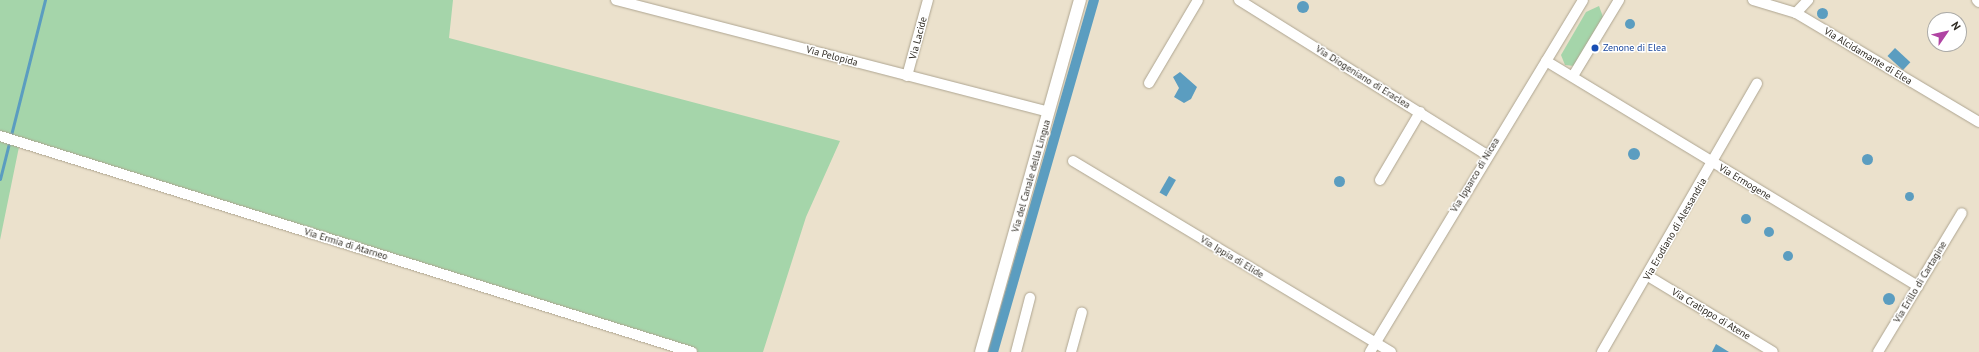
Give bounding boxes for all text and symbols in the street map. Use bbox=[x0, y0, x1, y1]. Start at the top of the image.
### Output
north arrow bbox=[1927, 12, 1967, 52]
street label: Via Lacide bbox=[907, 15, 929, 61]
text: N bbox=[1948, 19, 1964, 33]
street label: Via Alcidamante di Elea bbox=[1822, 25, 1914, 87]
place label: Zenone di Elea bbox=[1603, 42, 1666, 54]
street label: Via Pelopida bbox=[805, 43, 859, 69]
street label: Via Diogeniano di Eraclea bbox=[1313, 43, 1413, 111]
marker: Zenone di Elea bbox=[1590, 43, 1600, 53]
street label: Via del Canale della Lingua bbox=[1009, 118, 1053, 234]
street label: Via Ipparco di Nicea bbox=[1448, 136, 1502, 214]
street label: Via Ermogene bbox=[1717, 162, 1773, 202]
street label: Via Erodiano di Alessandria bbox=[1641, 176, 1709, 282]
street label: Via Ermia di Atarneo bbox=[303, 226, 389, 262]
street label: Via Ippia di Elide bbox=[1198, 233, 1266, 281]
street label: Via Erillo di Cartagine bbox=[1891, 239, 1949, 325]
street label: Via Cratippo di Atene bbox=[1669, 286, 1753, 342]

